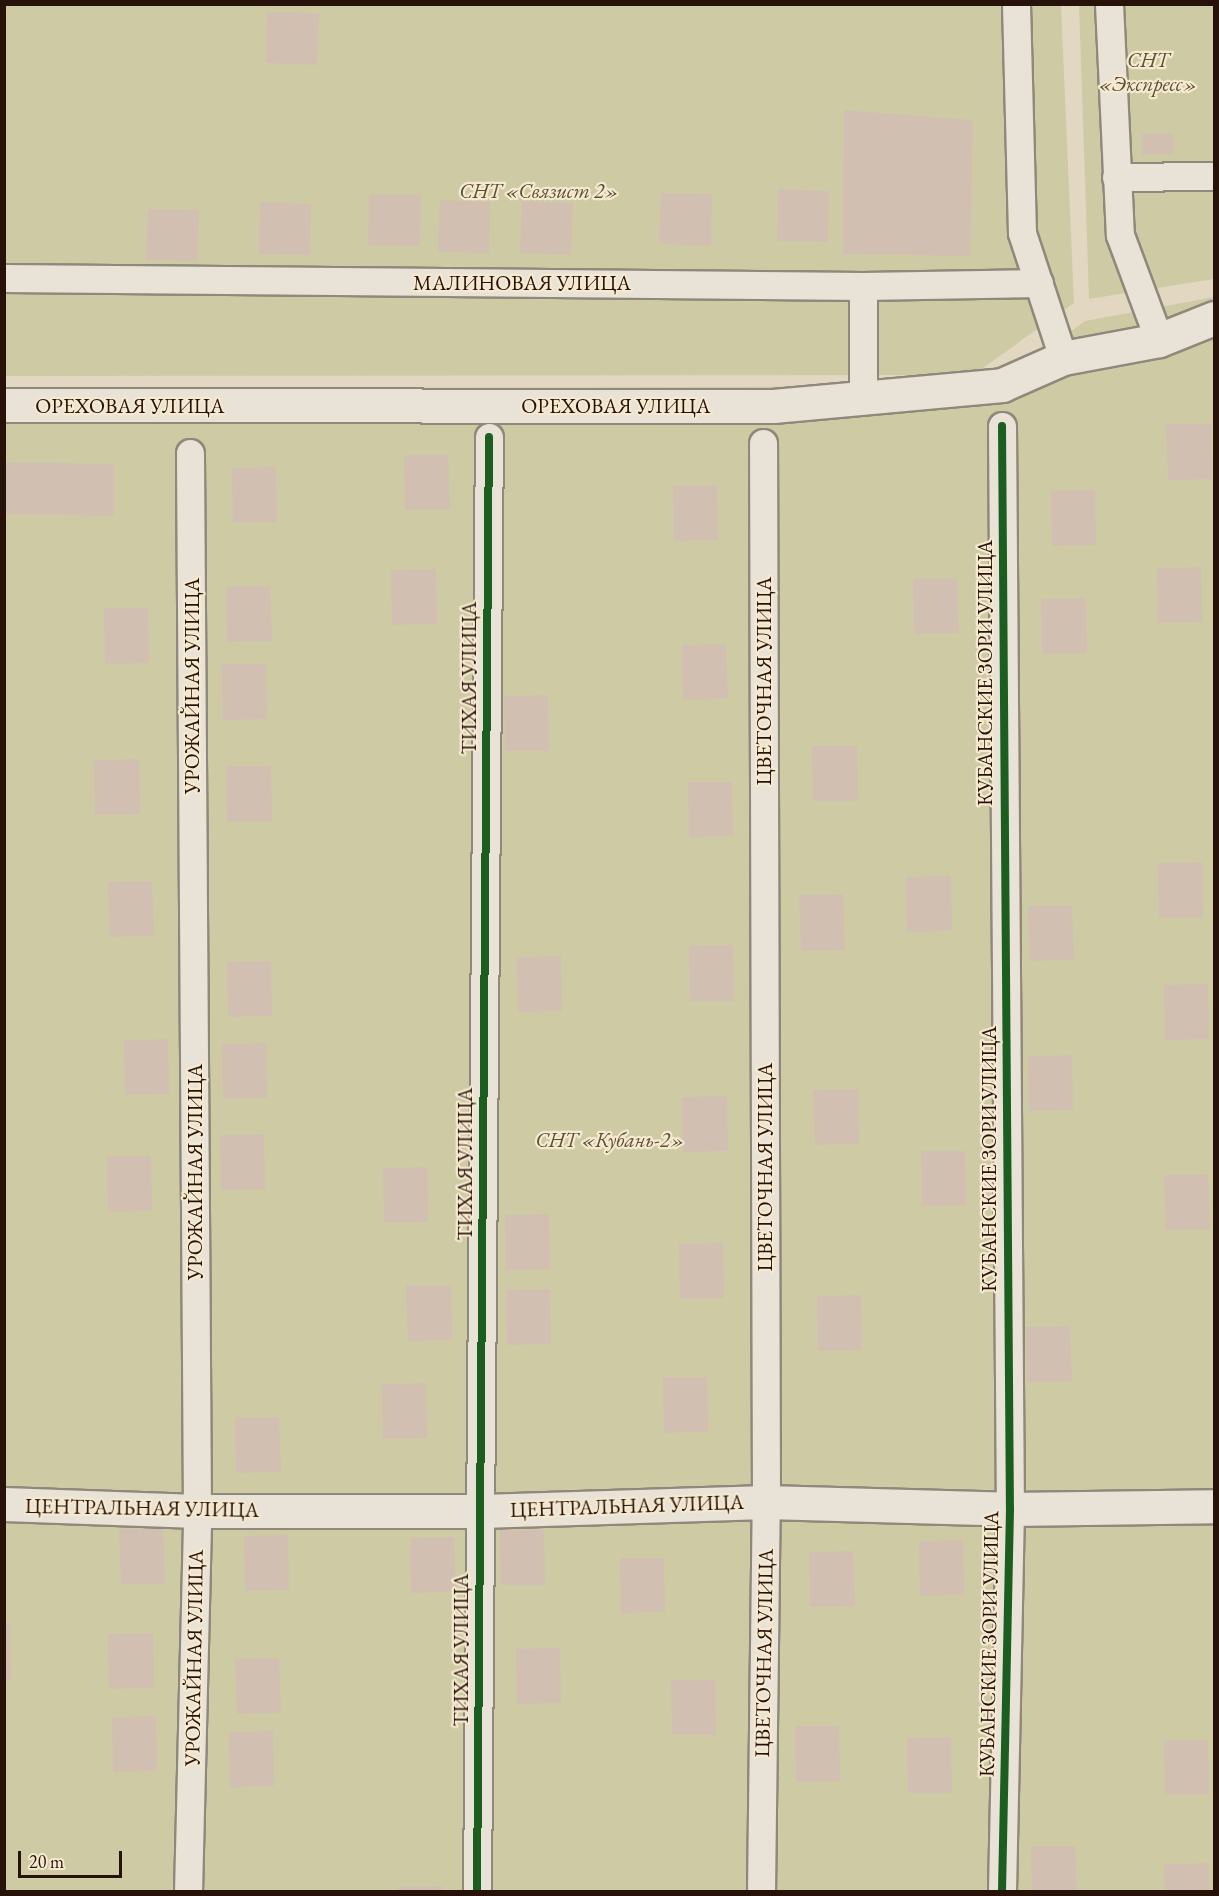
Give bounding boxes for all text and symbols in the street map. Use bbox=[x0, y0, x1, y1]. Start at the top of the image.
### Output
park label: СНТ «Экспресс» bbox=[1099, 47, 1197, 97]
park label: СНТ «Связист 2» bbox=[459, 178, 619, 204]
street label: МАЛИНОВАЯ УЛИЦА bbox=[413, 270, 631, 296]
street label: ОРЕХОВАЯ УЛИЦА bbox=[35, 393, 225, 419]
street label: ОРЕХОВАЯ УЛИЦА bbox=[521, 393, 711, 419]
street label: КУБАНСКИЕ ЗОРИ УЛИЦА bbox=[972, 540, 998, 806]
street label: ЦВЕТОЧНАЯ УЛИЦА bbox=[751, 577, 777, 785]
street label: УРОЖАЙНАЯ УЛИЦА bbox=[179, 578, 205, 794]
street label: ТИХАЯ УЛИЦА bbox=[456, 601, 482, 755]
street label: КУБАНСКИЕ ЗОРИ УЛИЦА bbox=[976, 1026, 1002, 1292]
street label: ЦВЕТОЧНАЯ УЛИЦА bbox=[752, 1063, 778, 1271]
street label: УРОЖАЙНАЯ УЛИЦА bbox=[182, 1064, 208, 1280]
street label: ТИХАЯ УЛИЦА bbox=[452, 1087, 478, 1241]
park label: СНТ «Кубань-2» bbox=[536, 1127, 684, 1153]
street label: ЦЕНТРАЛЬНАЯ УЛИЦА bbox=[509, 1489, 745, 1523]
street label: ЦЕНТРАЛЬНАЯ УЛИЦА bbox=[25, 1493, 259, 1523]
street label: КУБАНСКИЕ ЗОРИ УЛИЦА bbox=[974, 1511, 1004, 1777]
street label: ЦВЕТОЧНАЯ УЛИЦА bbox=[750, 1548, 778, 1758]
street label: УРОЖАЙНАЯ УЛИЦА bbox=[180, 1549, 208, 1767]
street label: ТИХАЯ УЛИЦА bbox=[448, 1573, 474, 1727]
scale bar bbox=[21, 1839, 124, 1877]
text: 20 m bbox=[29, 1850, 64, 1873]

